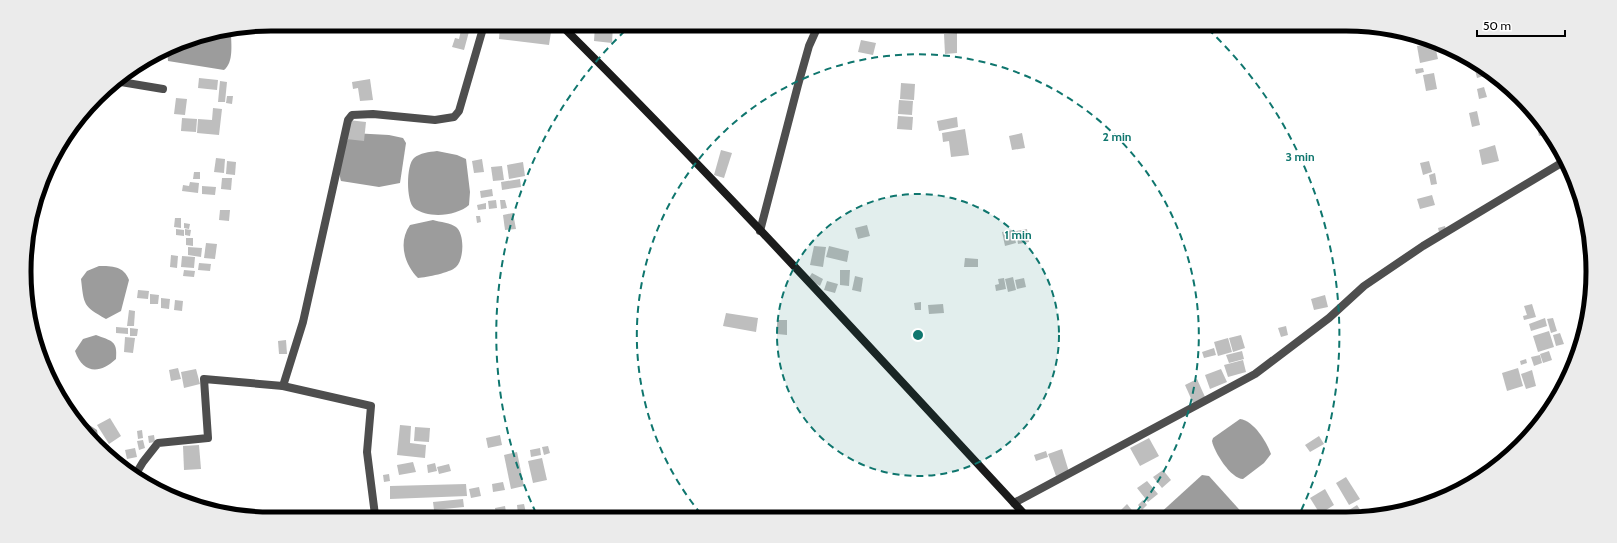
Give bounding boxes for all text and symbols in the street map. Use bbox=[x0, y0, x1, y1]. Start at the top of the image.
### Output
scale bar bbox=[1477, 12, 1565, 38]
text: 50 m bbox=[1483, 18, 1511, 33]
text: 2 min bbox=[1103, 129, 1131, 144]
text: 3 min bbox=[1285, 149, 1315, 164]
text: 1 min bbox=[1004, 227, 1032, 242]
centre of rings bbox=[911, 328, 925, 342]

